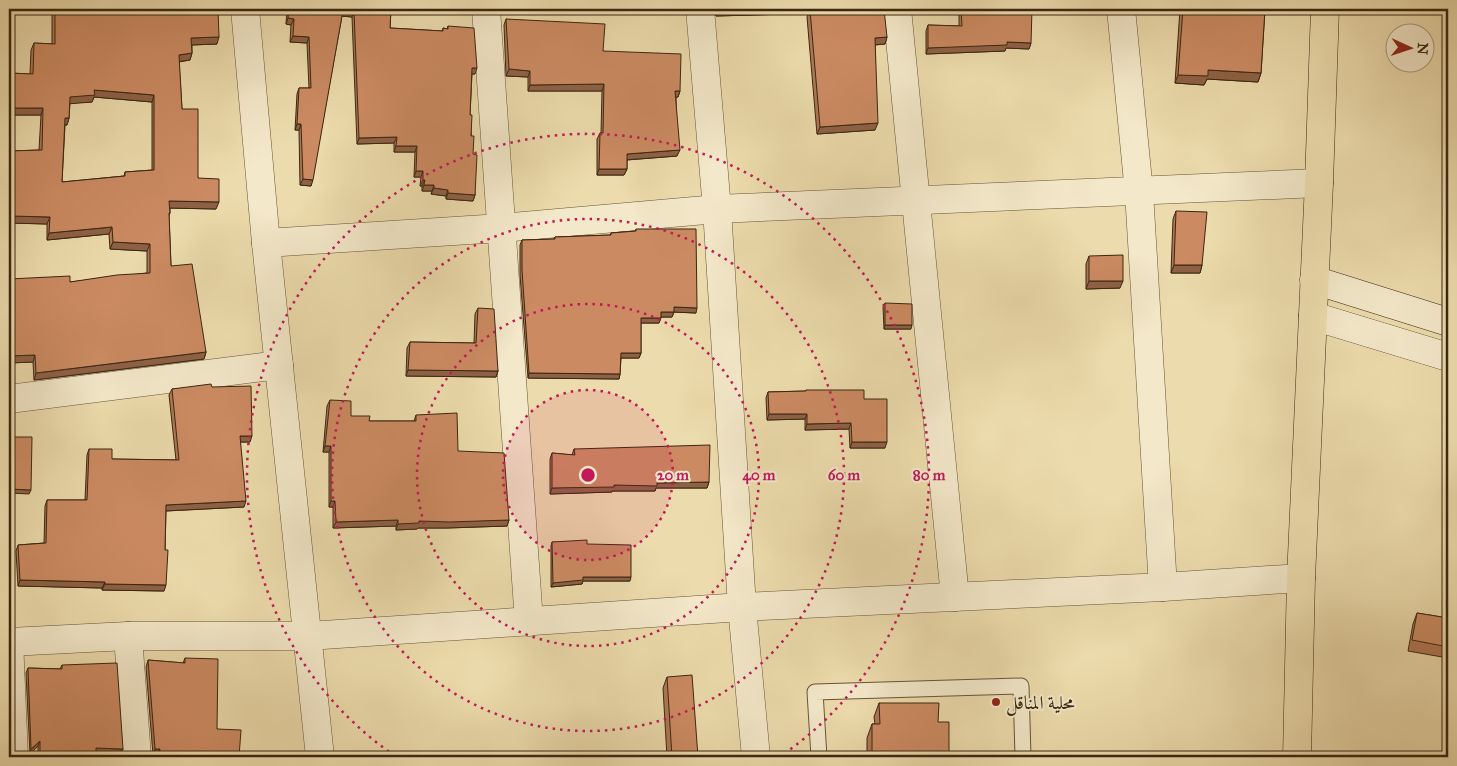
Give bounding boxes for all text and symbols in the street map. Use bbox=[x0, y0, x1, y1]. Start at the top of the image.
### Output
north arrow bbox=[1384, 22, 1434, 72]
text: N bbox=[1414, 42, 1431, 55]
centre of rings bbox=[579, 466, 597, 484]
text: 20 m bbox=[657, 466, 689, 484]
text: 40 m bbox=[743, 466, 776, 485]
text: 60 m bbox=[828, 466, 861, 484]
text: 80 m bbox=[913, 466, 946, 484]
place label: محلية المناقل bbox=[1006, 691, 1075, 716]
marker: محلية المناقل bbox=[990, 696, 1002, 708]

